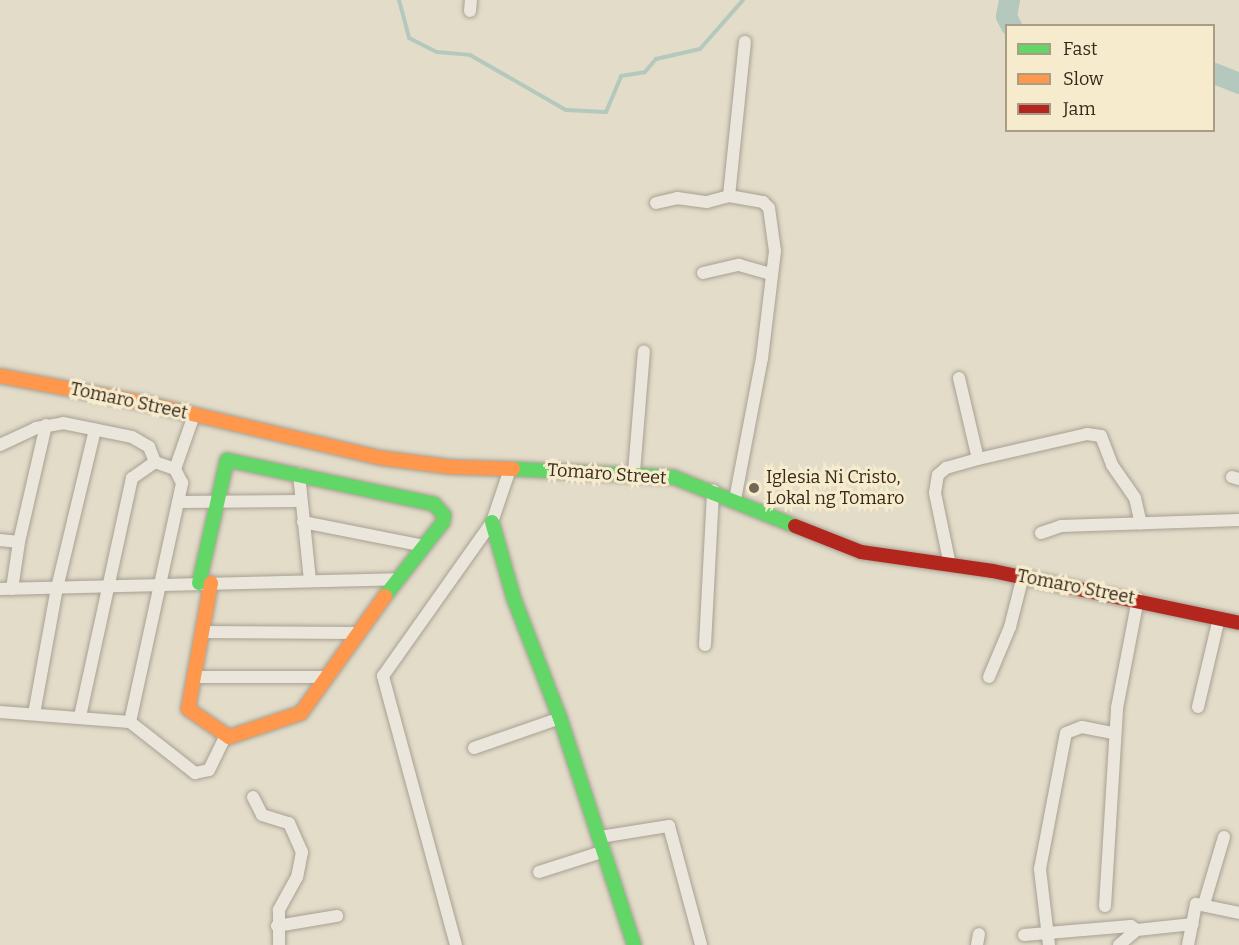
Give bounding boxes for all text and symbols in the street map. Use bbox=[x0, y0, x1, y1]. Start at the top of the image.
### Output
legend bbox=[1005, 24, 1215, 132]
text: Fast bbox=[1063, 38, 1098, 60]
text: Slow bbox=[1063, 68, 1103, 90]
text: Jam bbox=[1063, 98, 1096, 120]
street label: Tomaro Street bbox=[68, 378, 190, 424]
street label: Tomaro Street bbox=[547, 459, 667, 489]
place label: Iglesia Ni Cristo, Lokal ng Tomaro bbox=[766, 467, 904, 510]
marker: Iglesia Ni Cristo, Lokal ng Tomaro bbox=[747, 481, 761, 495]
street label: Tomaro Street bbox=[1015, 565, 1137, 609]

